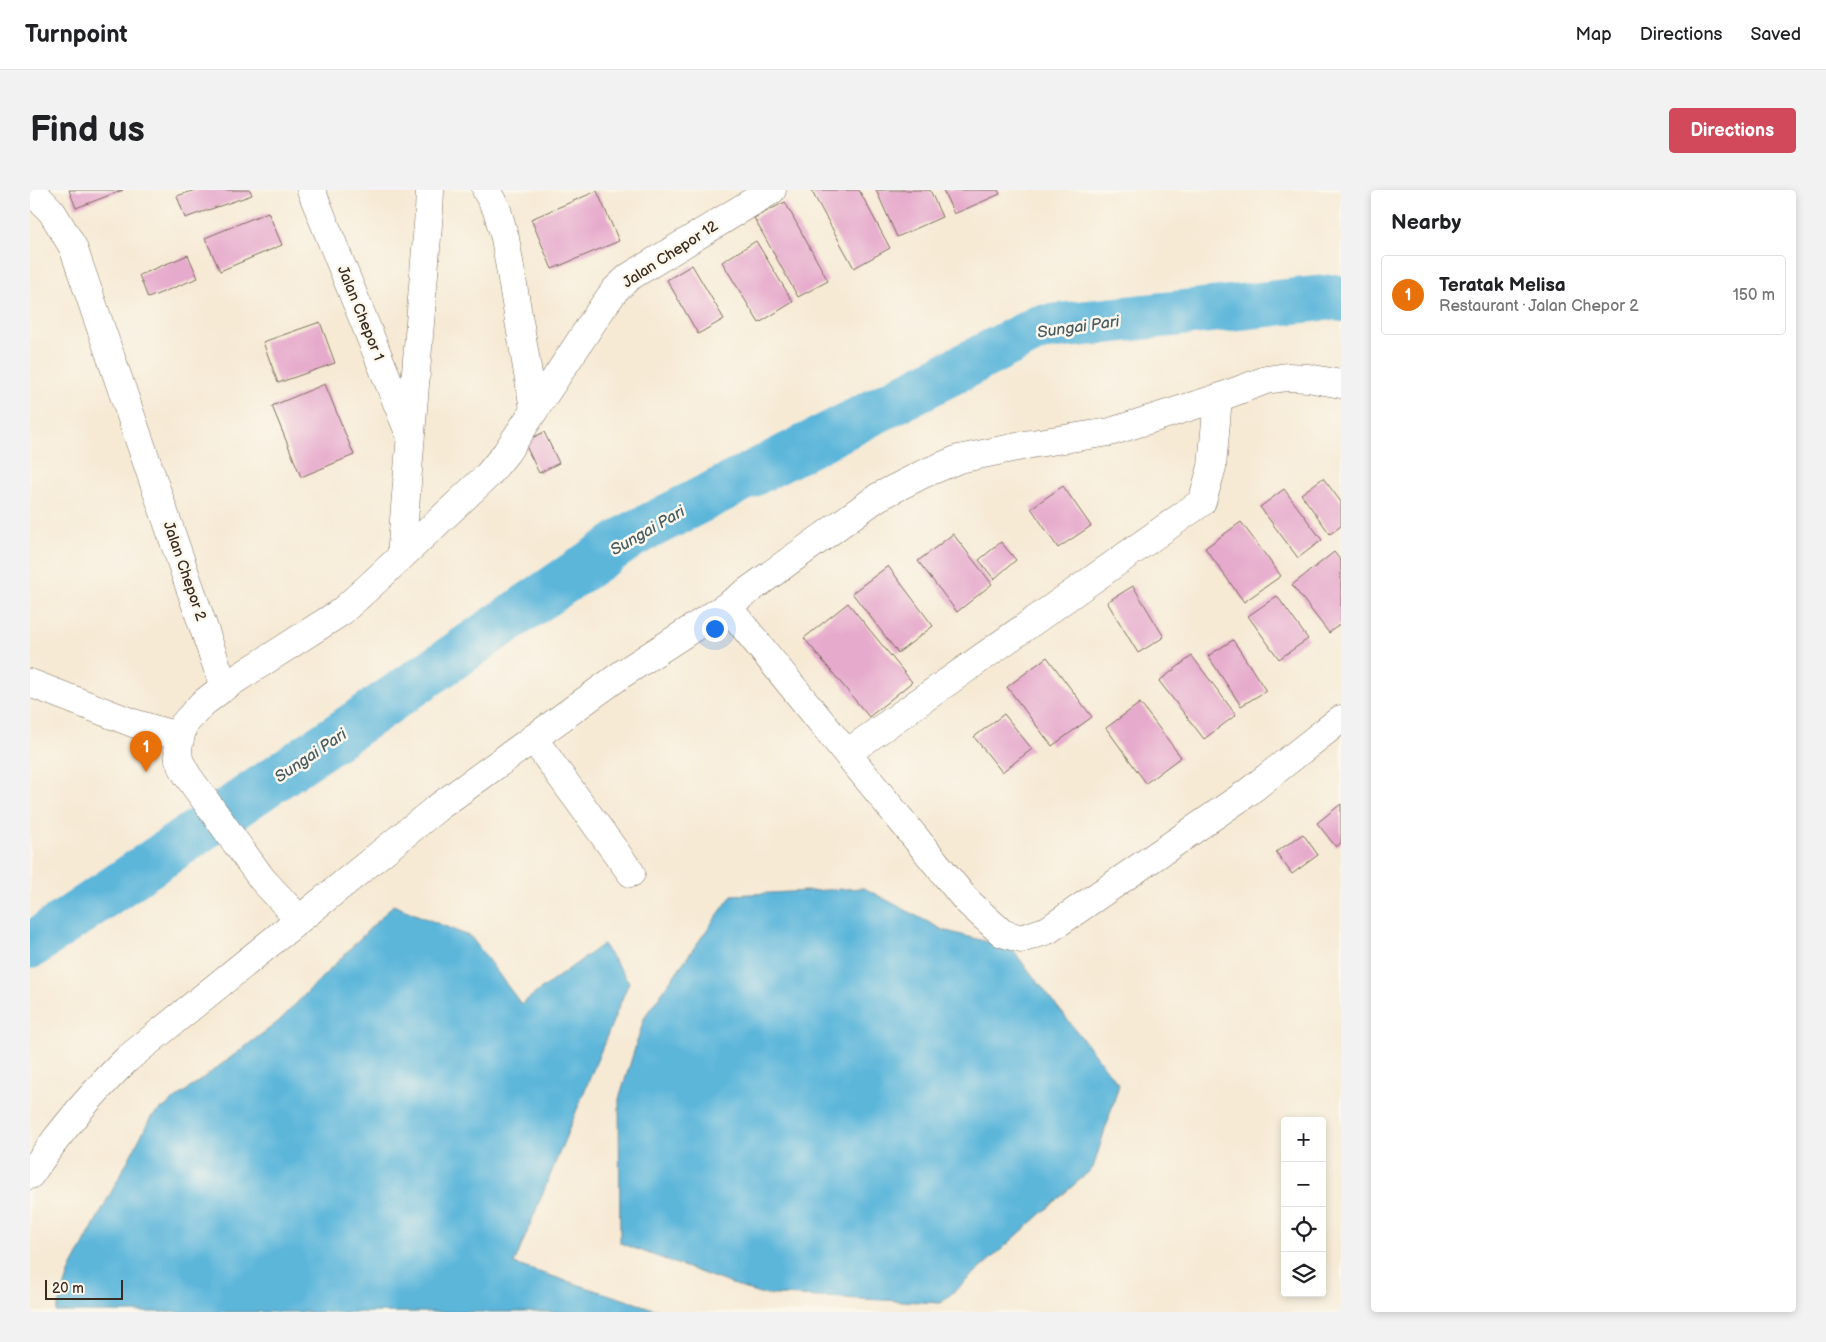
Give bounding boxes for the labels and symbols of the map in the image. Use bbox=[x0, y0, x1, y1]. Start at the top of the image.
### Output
street label: Jalan Chepor 12 bbox=[619, 217, 721, 292]
street label: Jalan Chepor 1 bbox=[333, 263, 388, 363]
water label: Sungai Pari bbox=[1036, 312, 1122, 343]
water label: Sungai Pari bbox=[607, 502, 690, 560]
street label: Jalan Chepor 2 bbox=[159, 519, 210, 623]
your location bbox=[702, 616, 728, 642]
water label: Sungai Pari bbox=[271, 724, 352, 787]
pin: 1 bbox=[130, 731, 162, 772]
scale bar bbox=[45, 1277, 122, 1300]

